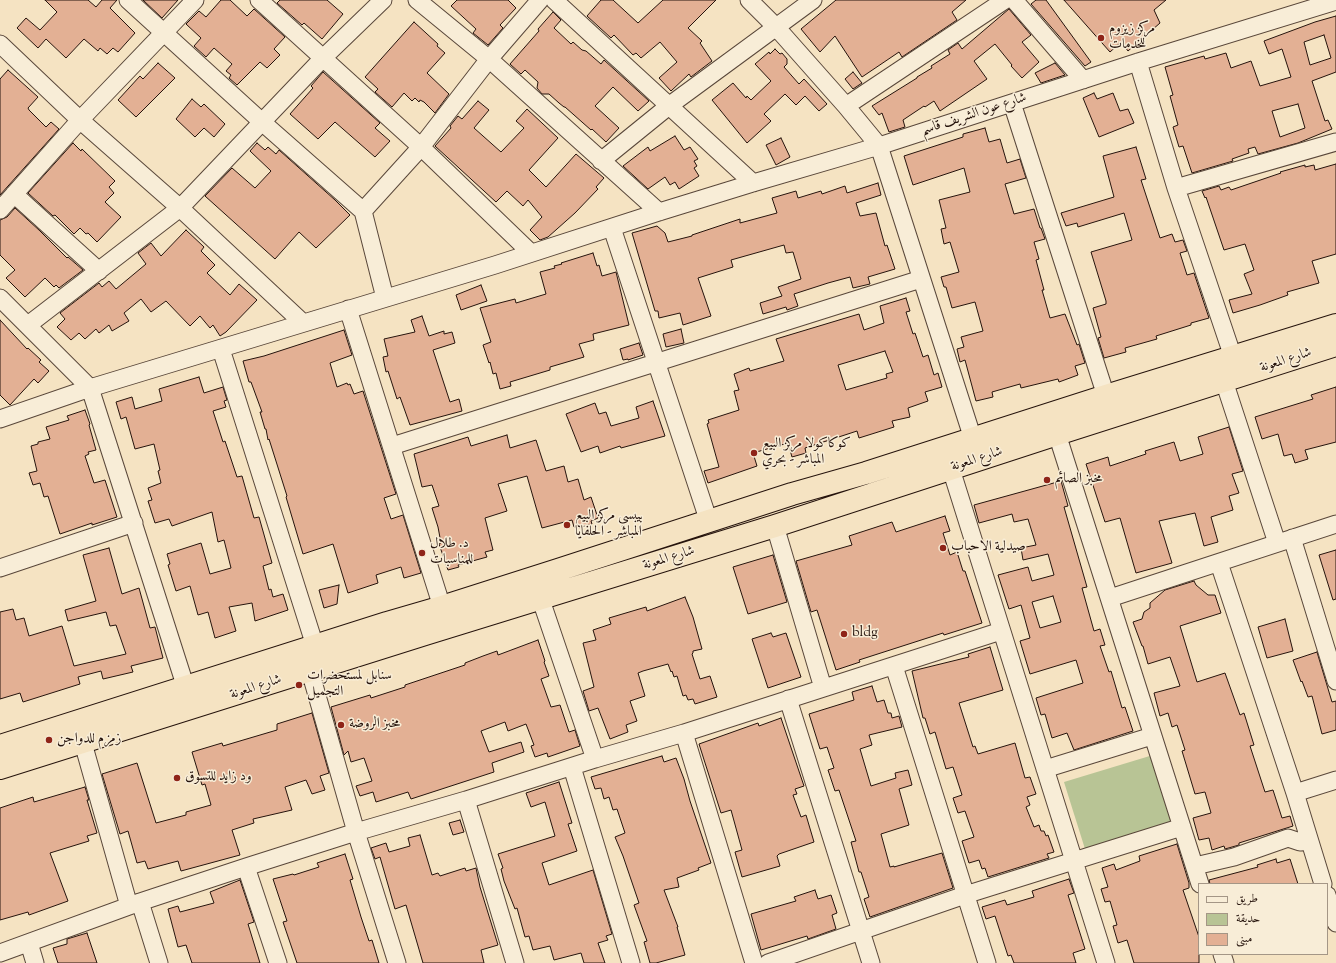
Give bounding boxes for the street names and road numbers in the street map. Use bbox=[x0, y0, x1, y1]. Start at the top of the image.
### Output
street label: شارع عون الشريف قاسم bbox=[919, 90, 1029, 140]
street label: شارع المعونة bbox=[1258, 345, 1314, 377]
street label: شارع المعونة bbox=[949, 444, 1005, 476]
street label: شارع المعونة bbox=[641, 543, 697, 575]
street label: شارع المعونة bbox=[228, 672, 284, 704]

